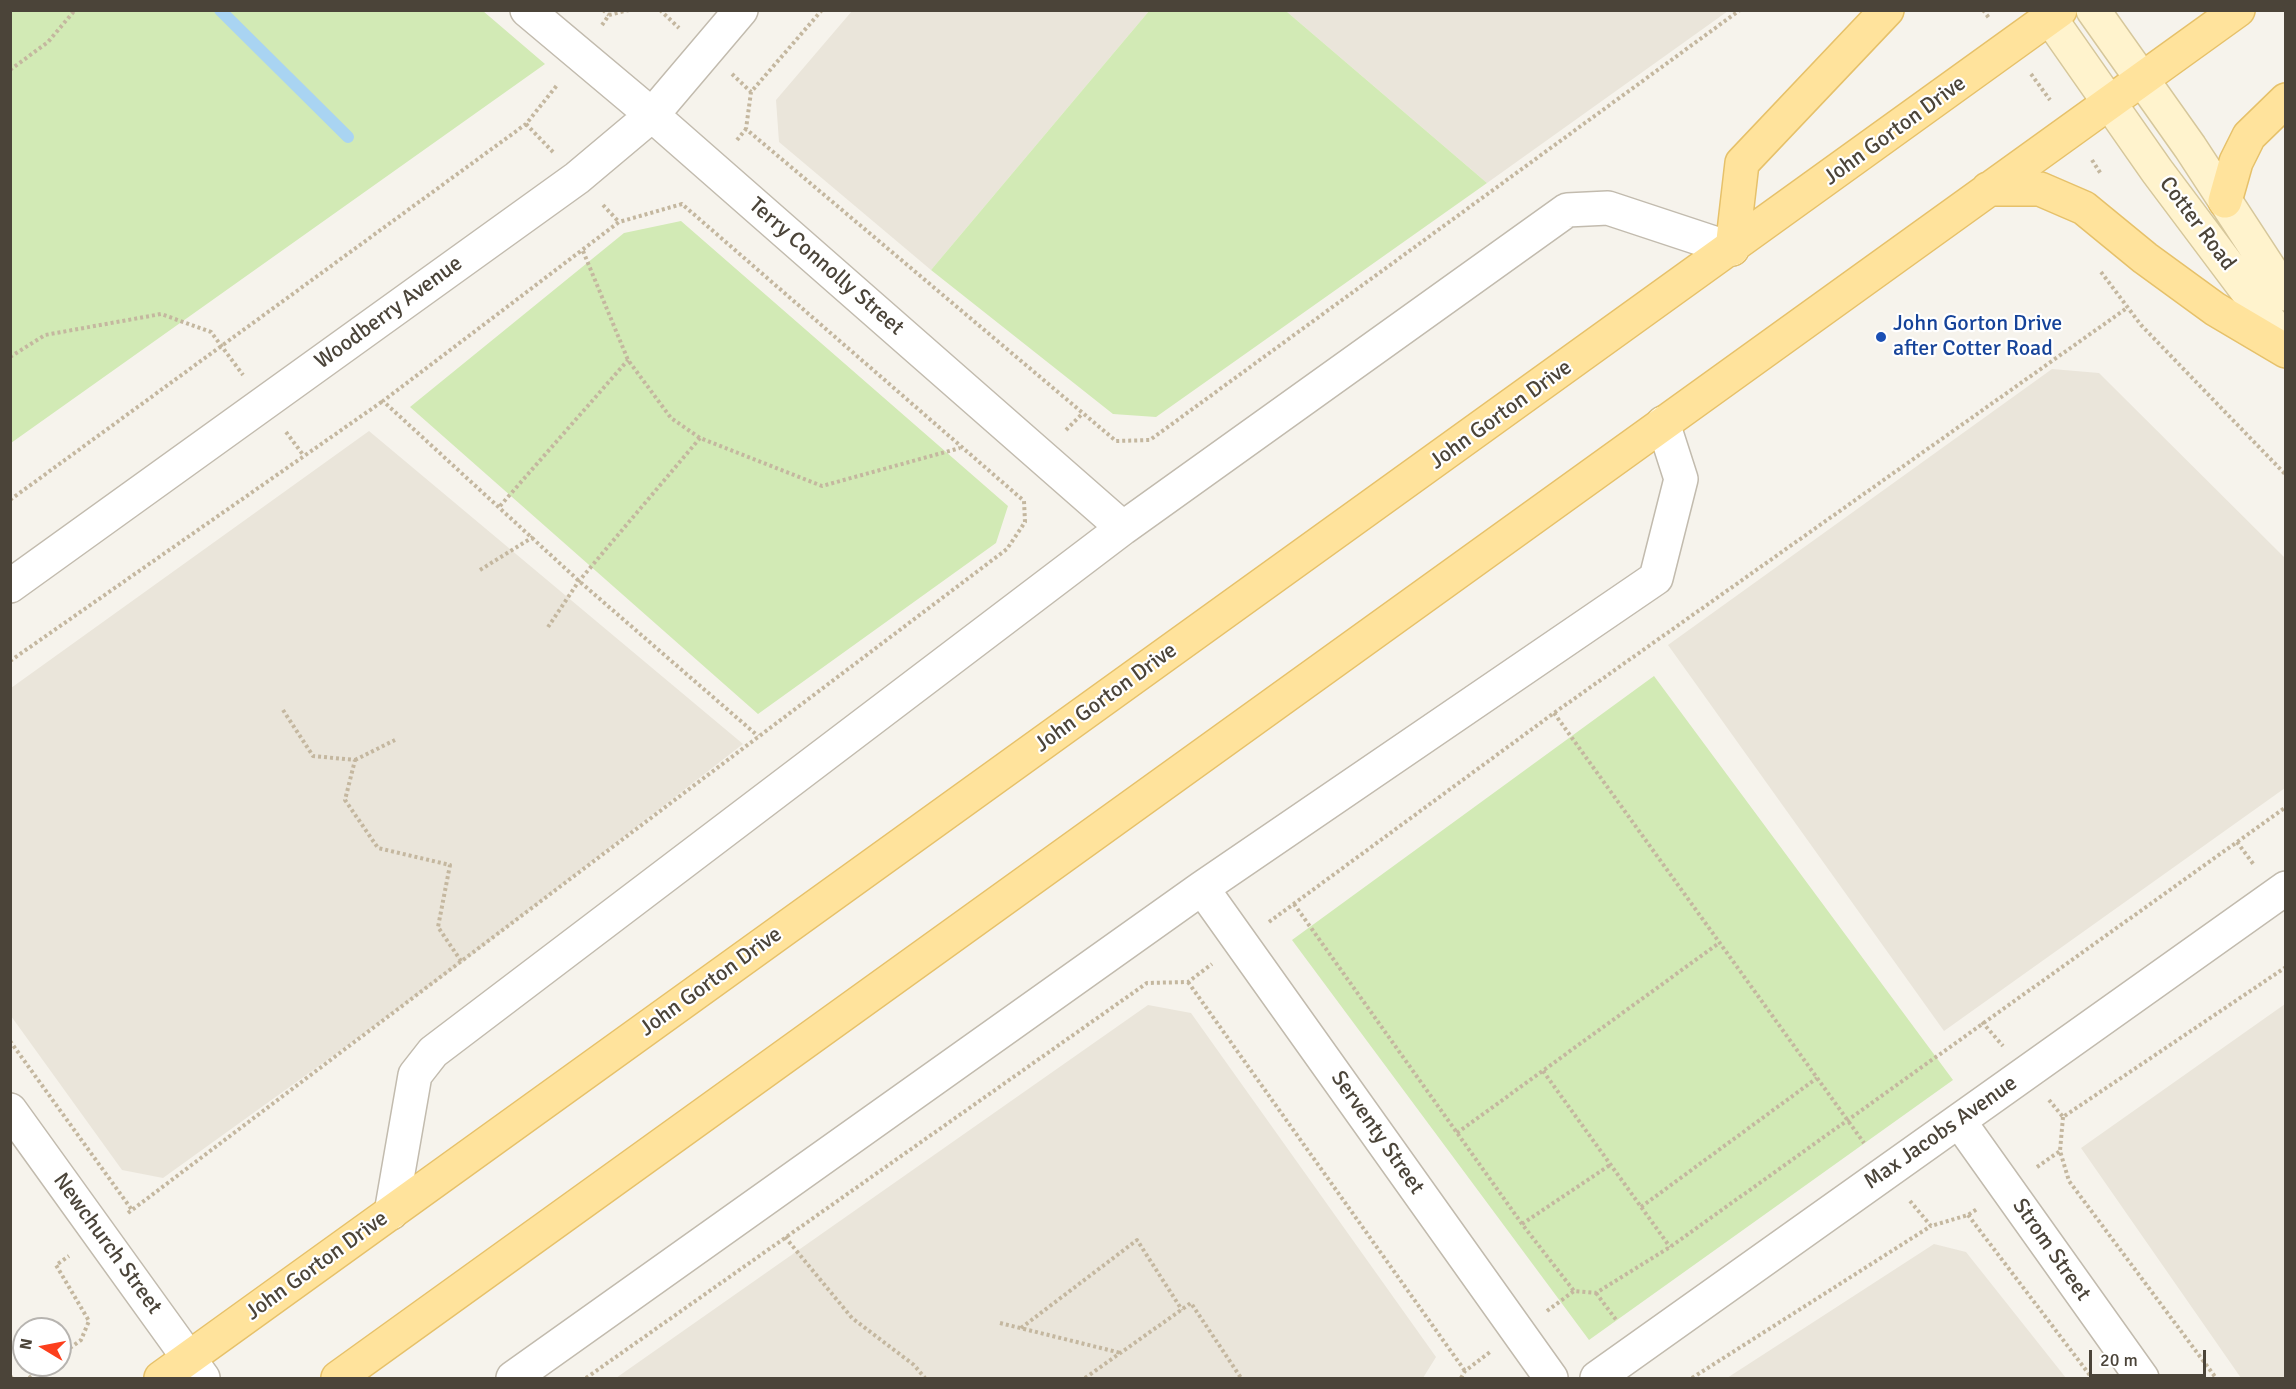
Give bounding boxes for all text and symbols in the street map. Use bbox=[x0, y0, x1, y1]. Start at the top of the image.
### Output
street label: John Gorton Drive bbox=[1819, 71, 1971, 191]
street label: Cotter Road bbox=[2153, 172, 2241, 276]
street label: Terry Connolly Street bbox=[743, 192, 909, 342]
street label: Woodberry Avenue bbox=[310, 251, 468, 375]
place label: John Gorton Drive after Cotter Road bbox=[1893, 311, 2062, 362]
marker: John Gorton Drive after Cotter Road bbox=[1874, 330, 1888, 344]
street label: John Gorton Drive bbox=[1425, 355, 1577, 475]
street label: John Gorton Drive bbox=[1030, 638, 1182, 758]
street label: John Gorton Drive bbox=[635, 922, 787, 1042]
street label: Serventy Street bbox=[1325, 1066, 1429, 1200]
street label: Max Jacobs Avenue bbox=[1859, 1070, 2023, 1196]
street label: Newchurch Street bbox=[47, 1168, 167, 1320]
street label: Strom Street bbox=[2006, 1194, 2096, 1306]
street label: John Gorton Drive bbox=[241, 1206, 393, 1326]
north arrow bbox=[12, 1317, 72, 1377]
text: N bbox=[15, 1337, 37, 1351]
scale bar bbox=[2092, 1338, 2209, 1376]
text: 20 m bbox=[2100, 1349, 2138, 1371]

